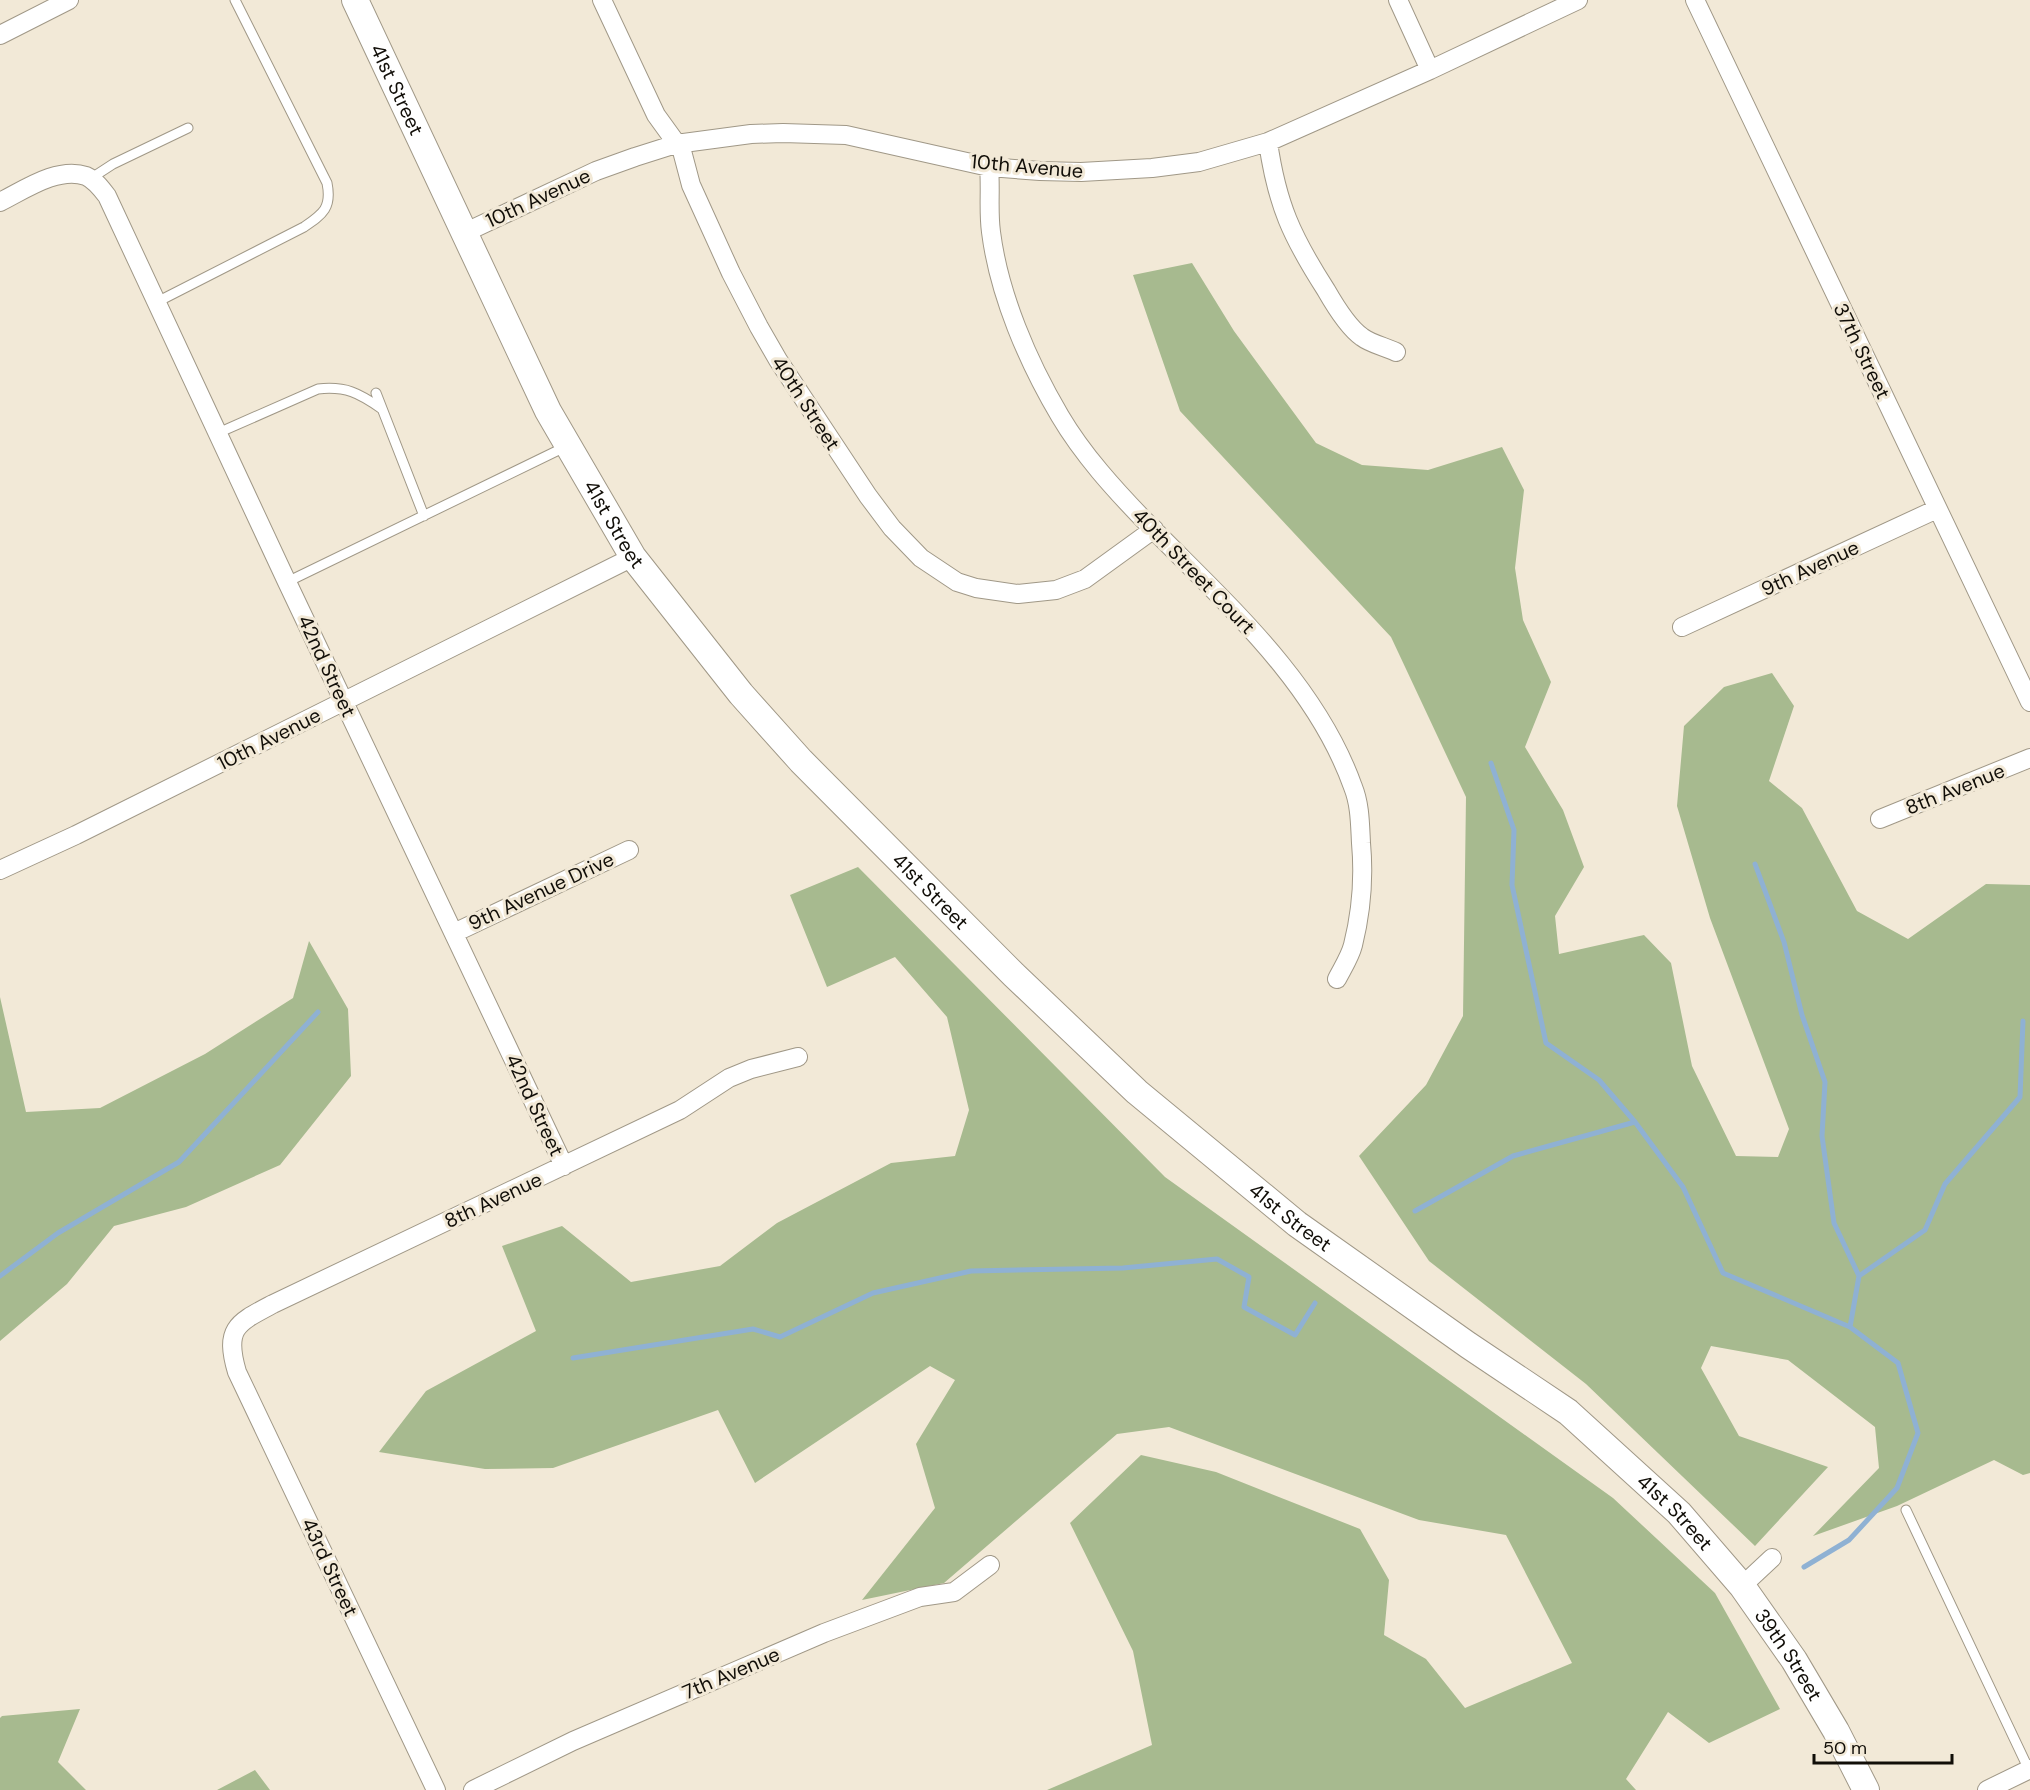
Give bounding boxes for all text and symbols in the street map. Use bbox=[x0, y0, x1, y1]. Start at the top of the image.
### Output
street label: 41st Street bbox=[365, 40, 430, 140]
street label: 10th Avenue bbox=[970, 148, 1084, 184]
street label: 10th Avenue bbox=[482, 162, 594, 234]
street label: 37th Street bbox=[1828, 299, 1896, 403]
street label: 40th Street bbox=[766, 351, 846, 455]
street label: 41st Street bbox=[578, 475, 650, 574]
street label: 40th Street Court bbox=[1127, 502, 1261, 640]
street label: 9th Avenue bbox=[1757, 534, 1863, 602]
street label: 42nd Street bbox=[292, 611, 362, 721]
street label: 10th Avenue bbox=[213, 702, 325, 776]
street label: 8th Avenue bbox=[1902, 757, 2008, 821]
street label: 9th Avenue Drive bbox=[464, 846, 618, 936]
street label: 41st Street bbox=[887, 847, 974, 935]
street label: 42nd Street bbox=[500, 1050, 570, 1160]
street label: 8th Avenue bbox=[440, 1166, 546, 1234]
street label: 41st Street bbox=[1244, 1177, 1337, 1257]
street label: 41st Street bbox=[1632, 1468, 1719, 1556]
street label: 43rd Street bbox=[296, 1514, 364, 1620]
street label: 39th Street bbox=[1749, 1604, 1828, 1706]
street label: 7th Avenue bbox=[678, 1641, 784, 1705]
scale bar bbox=[1814, 1727, 1952, 1765]
text: 50 m bbox=[1823, 1736, 1867, 1760]

